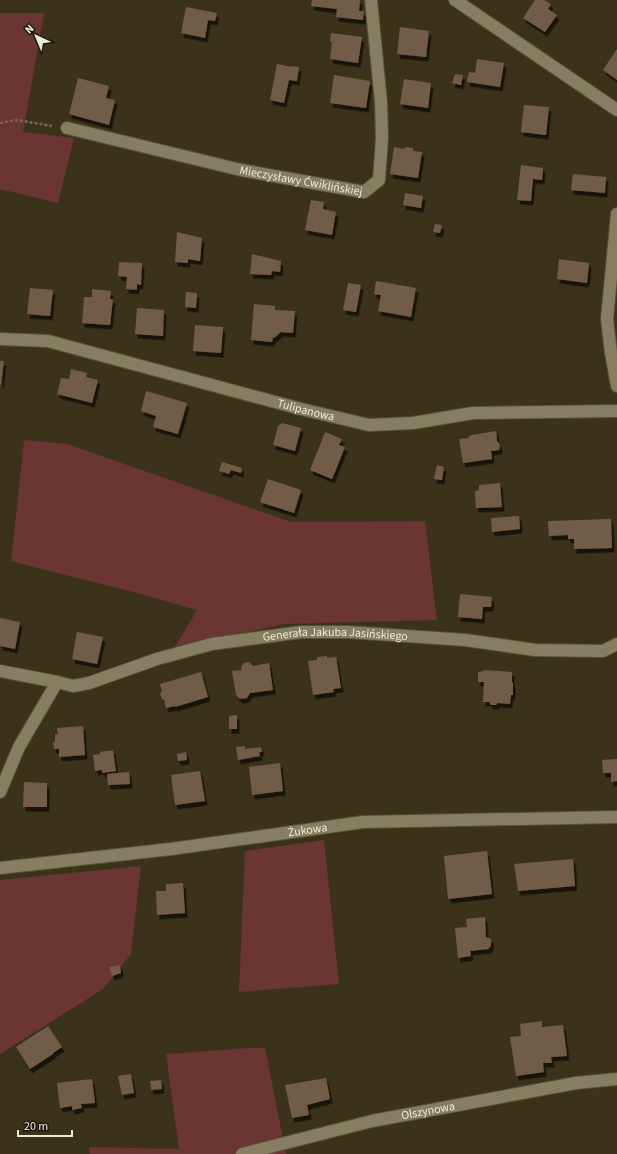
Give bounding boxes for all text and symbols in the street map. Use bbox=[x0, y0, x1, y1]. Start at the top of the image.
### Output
north arrow bbox=[16, 16, 56, 56]
text: N bbox=[22, 21, 37, 37]
street label: Mieczysławy Ćwiklińskiej bbox=[238, 162, 364, 201]
street label: Tulipanowa bbox=[275, 395, 336, 426]
street label: Generała Jakuba Jasińskiego bbox=[262, 624, 408, 646]
street label: Żukowa bbox=[287, 819, 328, 841]
street label: Olszynowa bbox=[400, 1098, 456, 1124]
scale bar bbox=[18, 1112, 72, 1138]
text: 20 m bbox=[24, 1118, 48, 1135]

